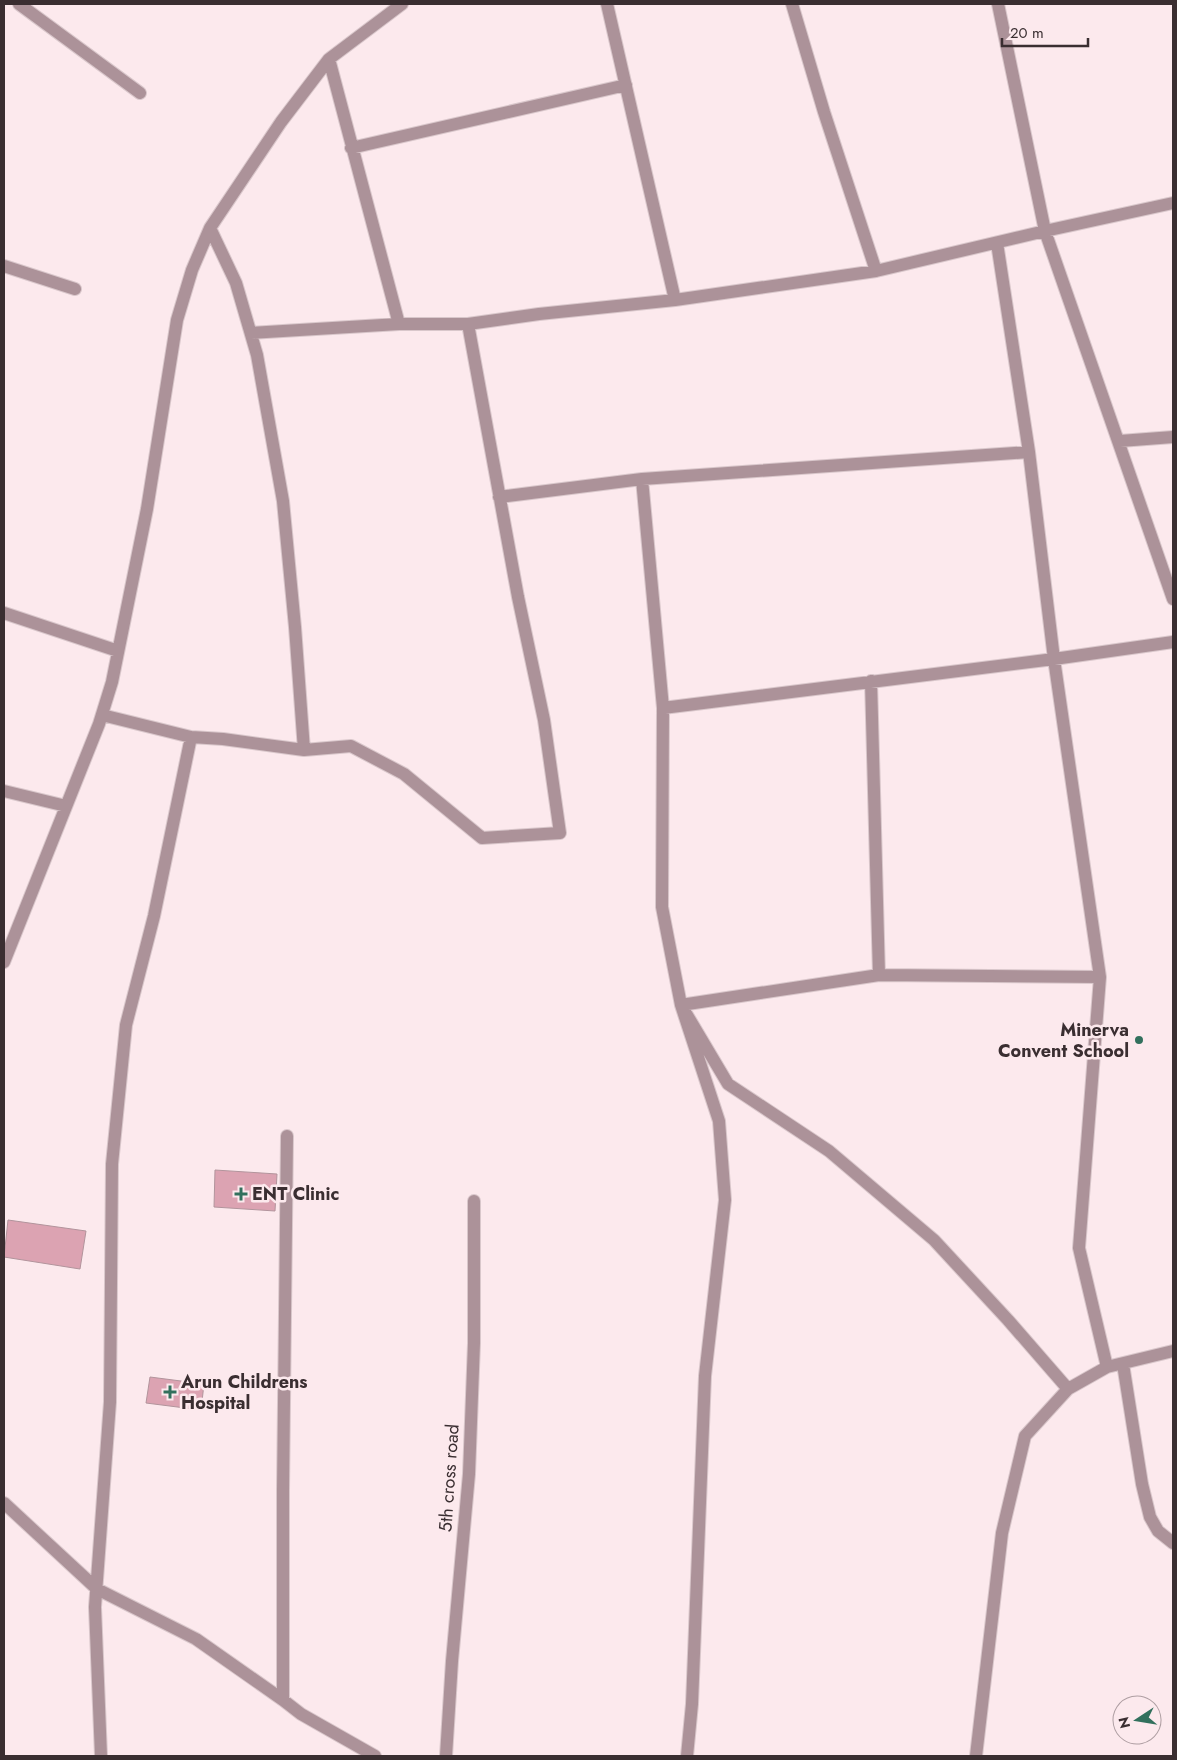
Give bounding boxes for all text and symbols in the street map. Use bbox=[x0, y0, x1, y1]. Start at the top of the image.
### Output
scale bar bbox=[1002, 15, 1088, 47]
text: 20 m bbox=[1010, 22, 1044, 44]
place label: Minerva Convent School bbox=[998, 1017, 1129, 1064]
marker: Minerva Convent School bbox=[1133, 1034, 1145, 1046]
place label: ENT Clinic bbox=[252, 1181, 339, 1207]
marker: ENT Clinic bbox=[234, 1187, 248, 1201]
place label: Arun Childrens Hospital bbox=[180, 1369, 308, 1416]
marker: Arun Childrens Hospital bbox=[163, 1385, 177, 1399]
street label: 5th cross road bbox=[432, 1423, 466, 1533]
north arrow bbox=[1112, 1695, 1162, 1745]
text: N bbox=[1113, 1715, 1135, 1730]

